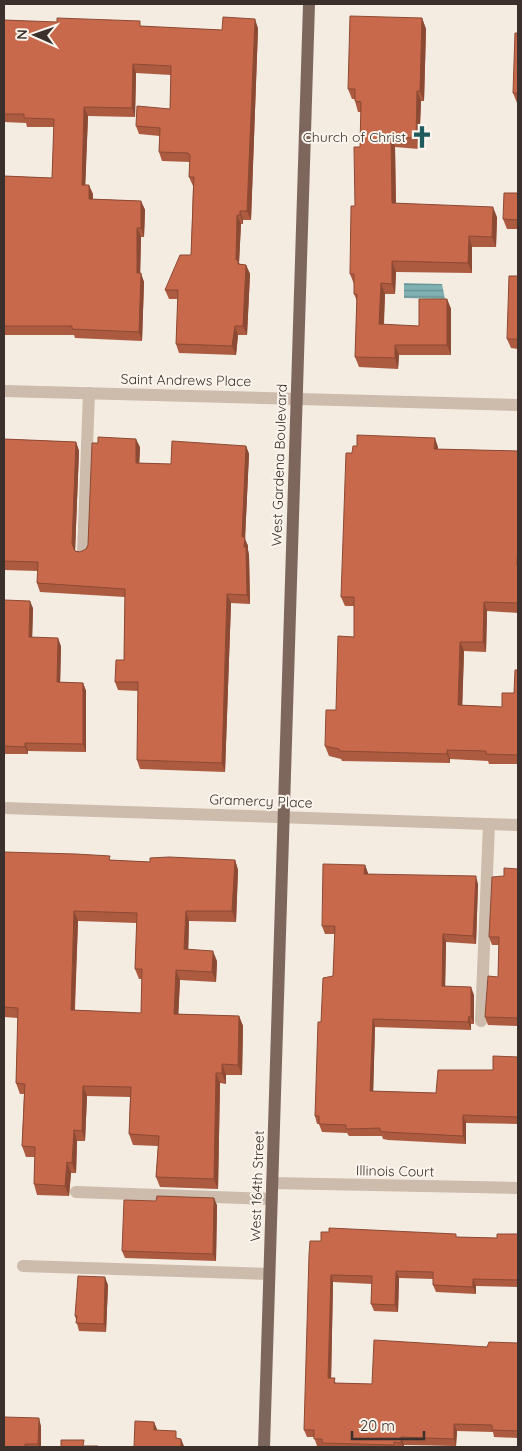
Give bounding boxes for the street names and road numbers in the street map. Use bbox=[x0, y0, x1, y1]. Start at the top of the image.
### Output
street label: Saint Andrews Place bbox=[121, 370, 252, 390]
street label: West Gardena Boulevard bbox=[267, 383, 291, 547]
street label: Gramercy Place bbox=[209, 790, 313, 812]
street label: West 164th Street bbox=[246, 1130, 268, 1242]
street label: Illinois Court bbox=[356, 1161, 435, 1181]

